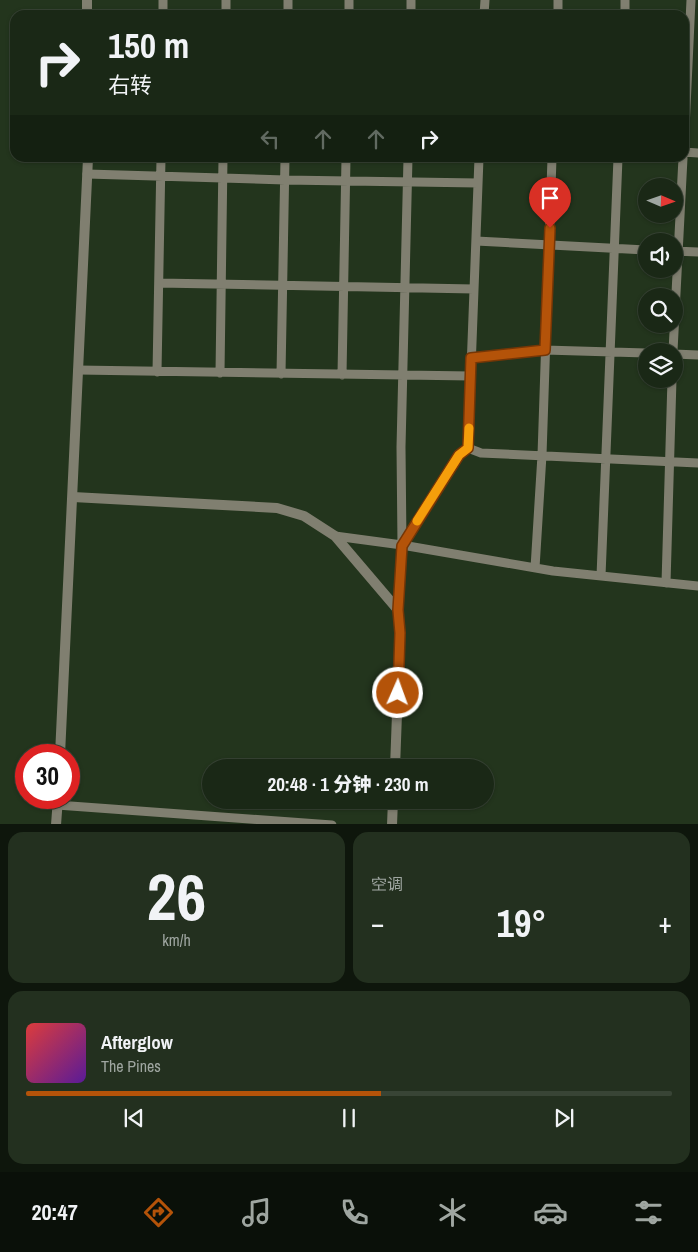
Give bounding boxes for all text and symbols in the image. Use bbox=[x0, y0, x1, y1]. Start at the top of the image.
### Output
text: 150 m bbox=[108, 22, 189, 69]
icon: right bbox=[25, 30, 90, 95]
text: 右转 bbox=[108, 70, 152, 100]
icon: left bbox=[256, 125, 284, 153]
icon: ahead bbox=[309, 125, 337, 153]
icon: ahead bbox=[362, 125, 390, 153]
icon: right bbox=[415, 125, 443, 153]
pin bbox=[529, 177, 571, 228]
north arrow bbox=[638, 178, 682, 222]
map controls bbox=[638, 178, 683, 388]
icon: arrive bbox=[536, 184, 564, 212]
button: sound bbox=[638, 233, 683, 278]
button: search bbox=[638, 288, 683, 333]
button: layers bbox=[638, 343, 683, 388]
position arrow bbox=[371, 666, 423, 718]
speed limit sign: 30 bbox=[15, 744, 80, 809]
text: 20:48 · 1 分钟 · 230 m bbox=[267, 771, 429, 797]
text: 26 bbox=[147, 853, 206, 940]
text: 空调 bbox=[371, 873, 403, 895]
text: 19° bbox=[497, 898, 546, 949]
text: − bbox=[371, 904, 384, 942]
text: + bbox=[659, 904, 672, 942]
text: km/h bbox=[162, 929, 191, 951]
text: Afterglow bbox=[101, 1029, 173, 1055]
text: The Pines bbox=[101, 1055, 161, 1077]
icon: previous bbox=[120, 1104, 148, 1132]
icon: pause bbox=[335, 1104, 363, 1132]
icon: next bbox=[550, 1104, 578, 1132]
icon: directions bbox=[141, 1195, 176, 1230]
icon: music bbox=[239, 1195, 274, 1230]
icon: phone bbox=[337, 1195, 372, 1230]
icon: climate bbox=[435, 1195, 470, 1230]
icon: car bbox=[533, 1195, 568, 1230]
icon: filters bbox=[631, 1195, 666, 1230]
text: 20:47 bbox=[32, 1197, 78, 1227]

